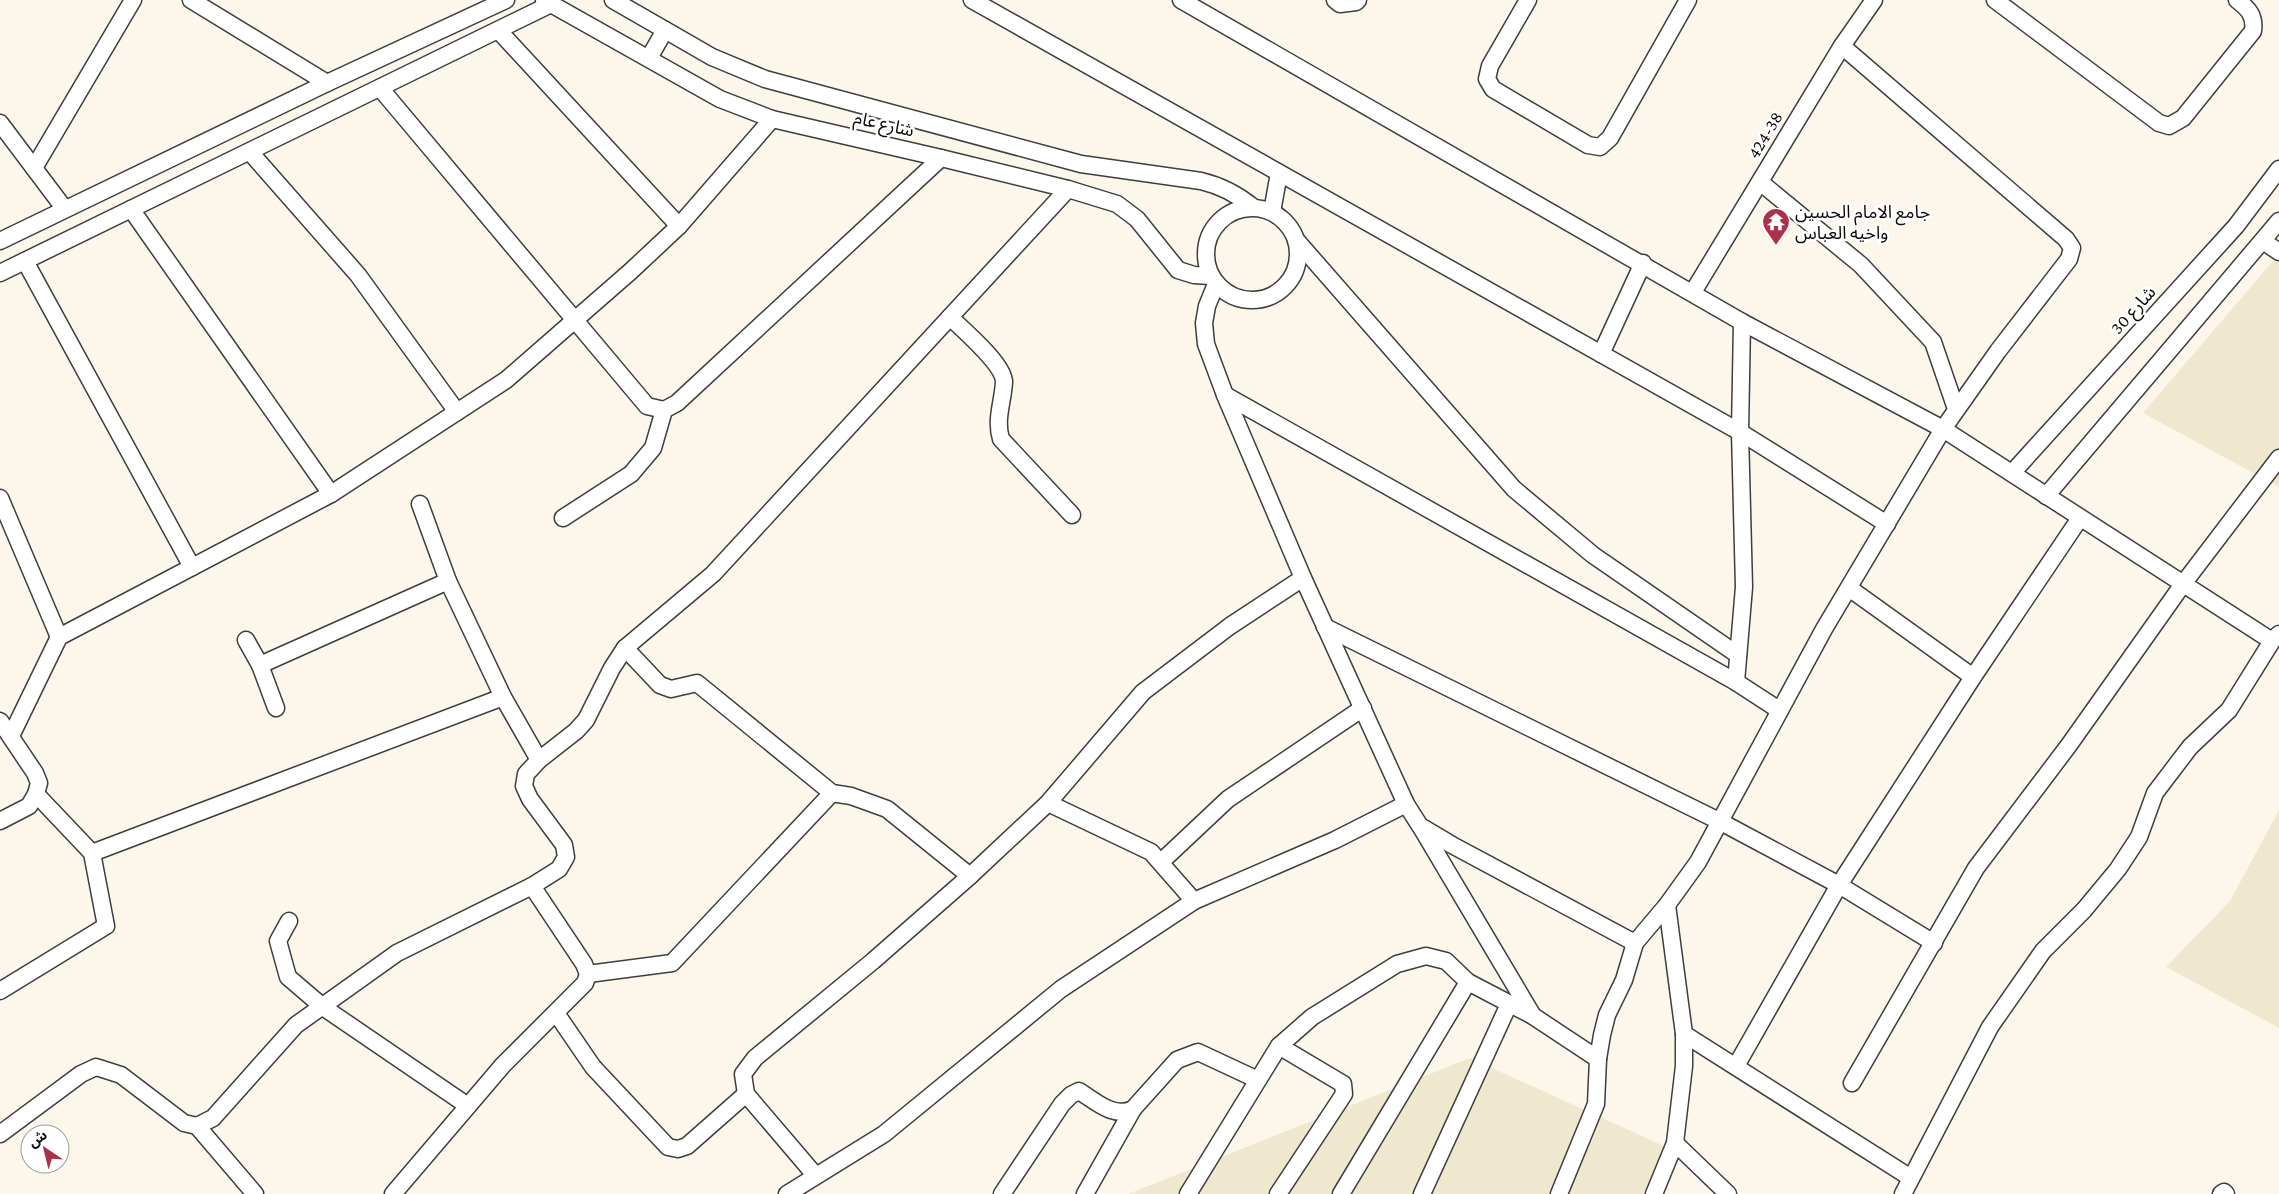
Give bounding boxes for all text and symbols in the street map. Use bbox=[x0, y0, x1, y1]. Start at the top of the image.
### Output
street label: شارع عام bbox=[851, 107, 916, 145]
street label: 424-38 bbox=[1743, 108, 1787, 162]
place label: جامع الامام الحسين واخيه العباس bbox=[1795, 202, 1930, 244]
temple icon: جامع الامام الحسين واخيه العباس bbox=[1761, 207, 1791, 246]
street label: شارع 30 bbox=[2106, 282, 2163, 341]
north arrow bbox=[20, 1124, 70, 1174]
text: ش bbox=[25, 1126, 50, 1150]

